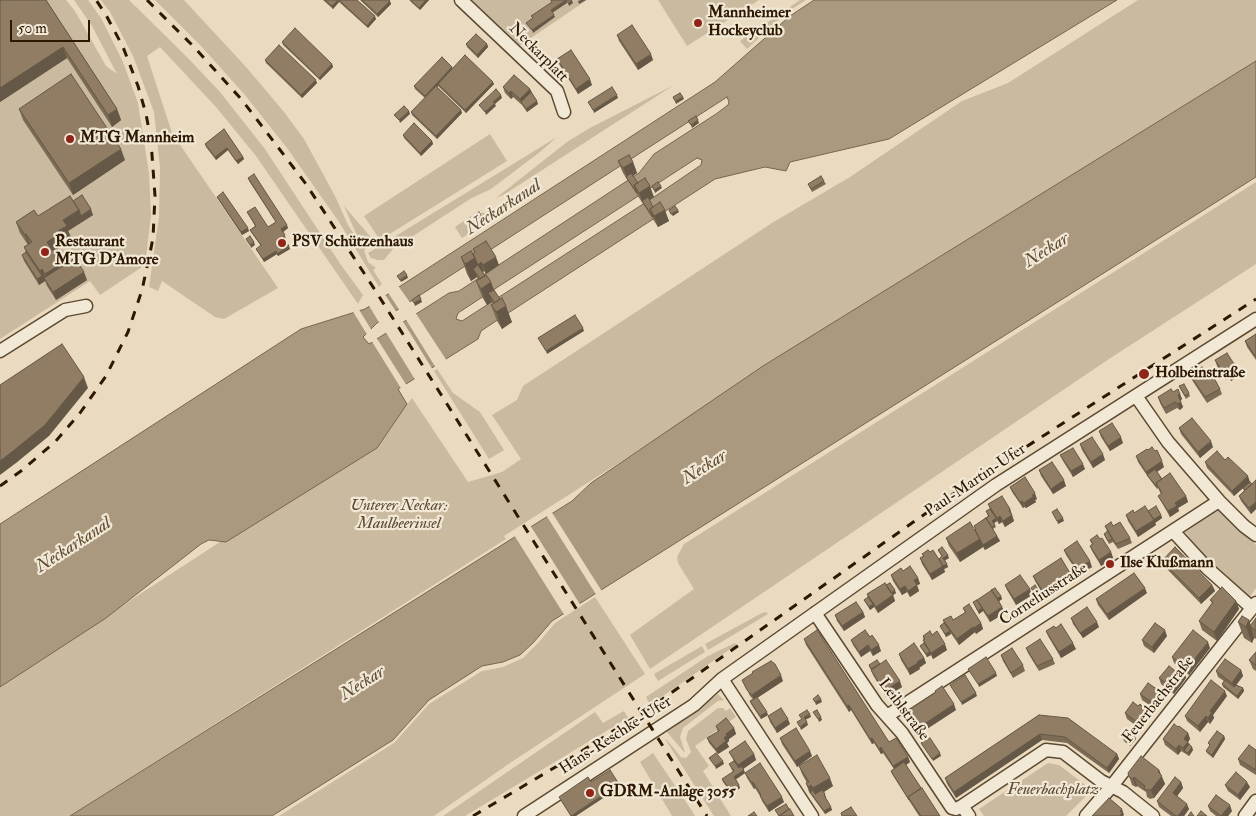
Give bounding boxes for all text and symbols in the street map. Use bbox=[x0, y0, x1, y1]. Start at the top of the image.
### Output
place label: Mannheimer Hockeyclub bbox=[708, 4, 791, 42]
scale bar bbox=[12, 10, 92, 42]
marker: Mannheimer Hockeyclub bbox=[692, 17, 704, 29]
text: 50 m bbox=[18, 19, 47, 38]
street label: Neckarplatt bbox=[504, 19, 572, 87]
place label: MTG Mannheim bbox=[80, 129, 194, 149]
marker: MTG Mannheim bbox=[64, 133, 76, 145]
water label: Neckarkanal bbox=[462, 176, 546, 240]
water label: Neckar bbox=[1021, 229, 1073, 273]
place label: Restaurant MTG D'Amore bbox=[55, 233, 159, 271]
place label: PSV Schützenhaus bbox=[292, 233, 413, 253]
marker: PSV Schützenhaus bbox=[276, 237, 288, 249]
marker: Restaurant MTG D'Amore bbox=[39, 246, 51, 258]
place label: Holbeinstraße bbox=[1155, 364, 1245, 384]
marker: Holbeinstraße bbox=[1137, 367, 1151, 381]
street label: Paul-Martin-Ufer bbox=[922, 440, 1030, 522]
water label: Neckar bbox=[679, 446, 731, 490]
park label: Unterer Neckar: Maulbeerinsel bbox=[350, 497, 448, 535]
water label: Neckarkanal bbox=[32, 514, 116, 578]
place label: Ilse Klußmann bbox=[1120, 554, 1214, 574]
marker: Ilse Klußmann bbox=[1104, 558, 1116, 570]
street label: Corneliusstraße bbox=[996, 559, 1092, 631]
street label: Feuerbachstraße bbox=[1119, 653, 1199, 747]
water label: Neckar bbox=[337, 662, 389, 706]
street label: Leiblstraße bbox=[873, 675, 933, 745]
street label: Hans-Reschke-Ufer bbox=[556, 692, 676, 780]
park label: Feuerbachplatz bbox=[1007, 781, 1099, 801]
place label: GDRM-Anlage 3055 bbox=[600, 783, 735, 803]
marker: GDRM-Anlage 3055 bbox=[584, 787, 596, 799]

